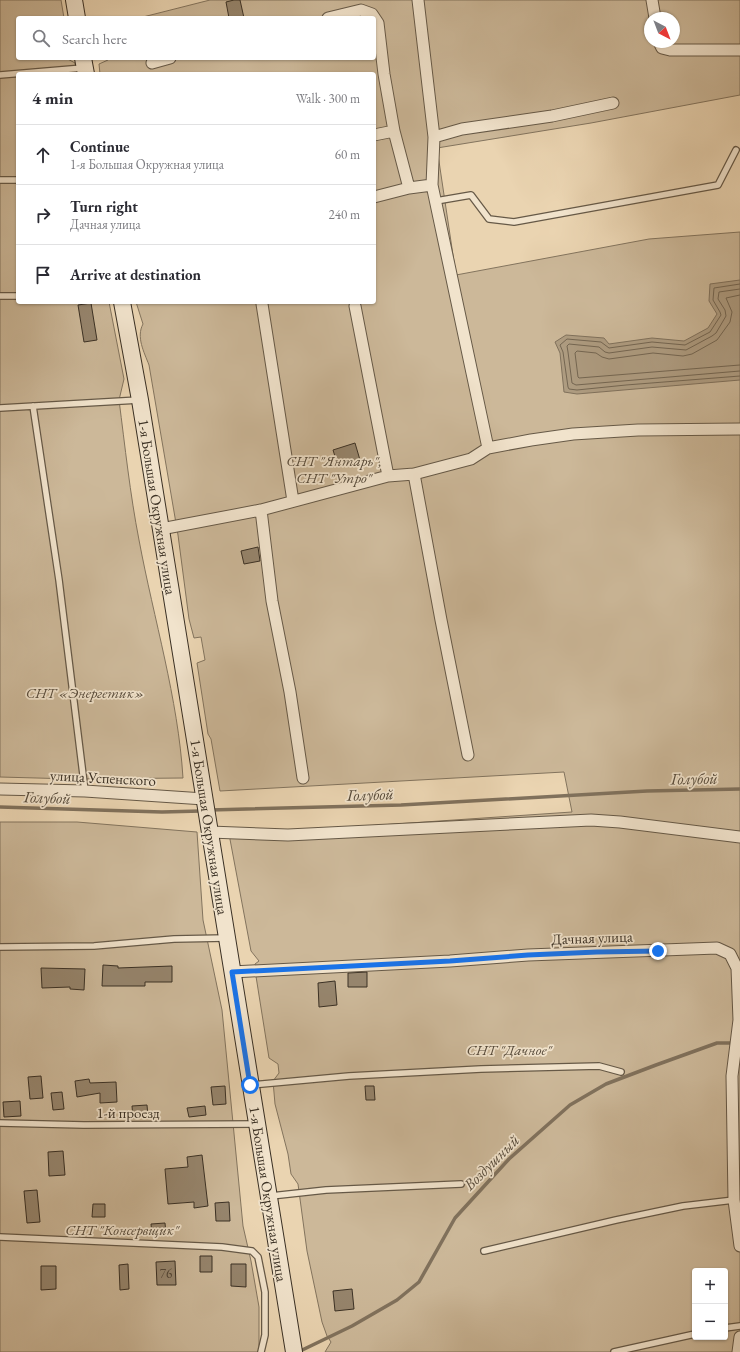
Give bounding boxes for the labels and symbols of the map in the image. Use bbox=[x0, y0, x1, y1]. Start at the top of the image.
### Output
north arrow bbox=[644, 12, 680, 48]
street label: 1-я Большая Окружная улица bbox=[134, 418, 181, 596]
park label: СНТ "Янтарь", СНТ "Утро" bbox=[286, 451, 382, 487]
park label: СНТ «Энергетик» bbox=[26, 683, 144, 702]
street label: 1-я Большая Окружная улица bbox=[186, 738, 233, 916]
street label: улица Успенского bbox=[50, 765, 156, 790]
water label: Голубой bbox=[669, 768, 718, 789]
water label: Голубой bbox=[345, 783, 394, 806]
water label: Голубой bbox=[22, 786, 71, 809]
street label: Дачная улица bbox=[551, 927, 633, 948]
route end bbox=[649, 942, 667, 960]
park label: СНТ "Дачное" bbox=[466, 1040, 554, 1059]
route start bbox=[241, 1076, 259, 1094]
street label: 1-й проезд bbox=[96, 1103, 160, 1122]
street label: 1-я Большая Окружная улица bbox=[245, 1105, 292, 1283]
water label: Воздушный bbox=[458, 1130, 524, 1195]
park label: СНТ "Консервщик" bbox=[65, 1220, 181, 1239]
house number: 76 bbox=[160, 1265, 172, 1282]

